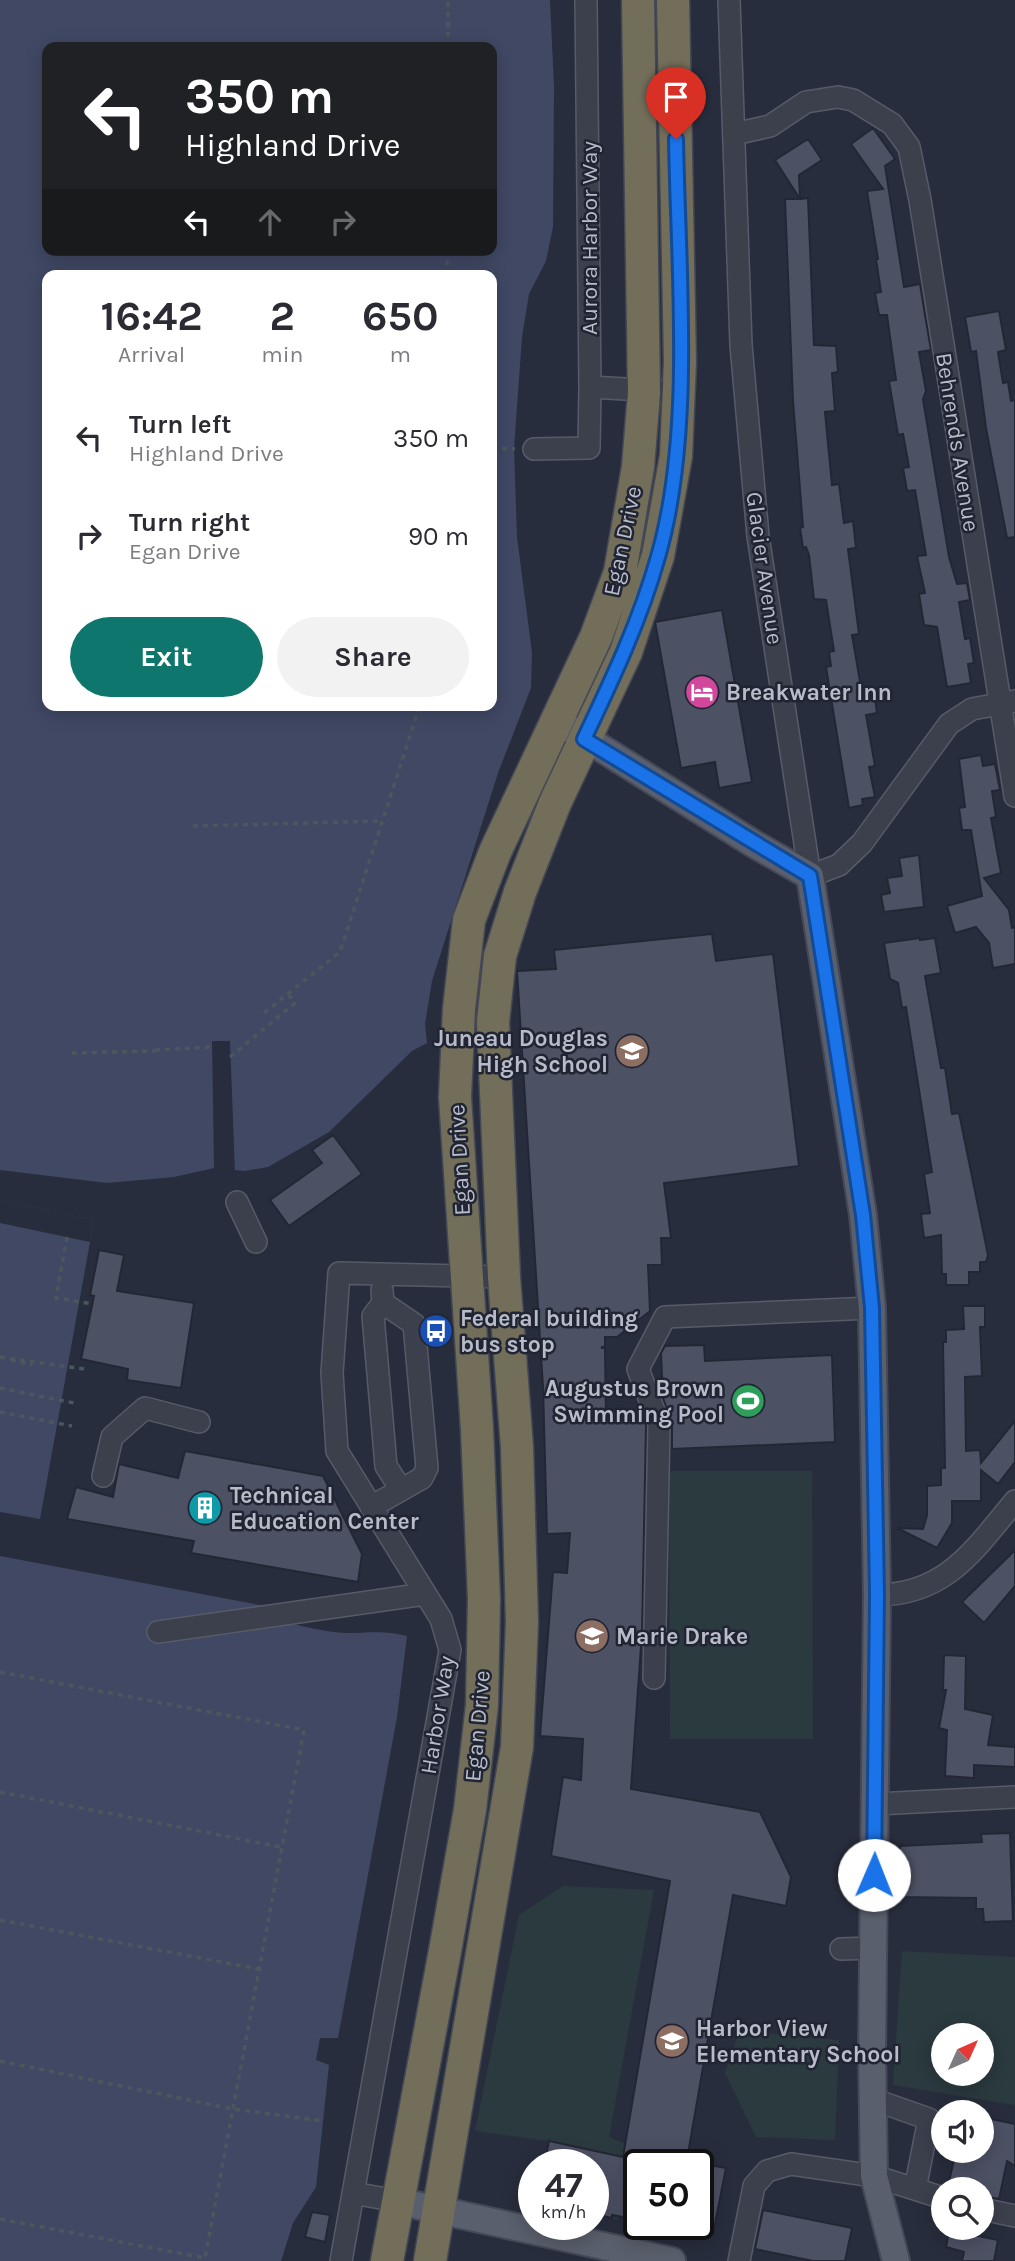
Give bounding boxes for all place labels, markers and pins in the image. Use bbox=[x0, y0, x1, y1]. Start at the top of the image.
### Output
pin bbox=[646, 67, 706, 139]
hotel icon: Breakwater Inn bbox=[683, 673, 721, 711]
place label: Breakwater Inn bbox=[726, 679, 892, 706]
place label: Juneau Douglas High School bbox=[434, 1025, 608, 1078]
school or university icon: Juneau Douglas High School bbox=[613, 1032, 651, 1070]
place label: Federal building bus stop bbox=[460, 1305, 638, 1358]
bus stop icon: Federal building bus stop bbox=[417, 1312, 455, 1350]
place label: Augustus Brown Swimming Pool bbox=[545, 1375, 724, 1428]
sports icon: Augustus Brown Swimming Pool bbox=[729, 1382, 767, 1420]
place label: Technical Education Center bbox=[230, 1482, 419, 1535]
building icon: Technical Education Center bbox=[186, 1489, 224, 1527]
school or university icon: Marie Drake bbox=[573, 1617, 611, 1655]
place label: Marie Drake bbox=[616, 1623, 748, 1650]
place label: Harbor View Elementary School bbox=[696, 2015, 900, 2068]
school or university icon: Harbor View Elementary School bbox=[653, 2022, 691, 2060]

